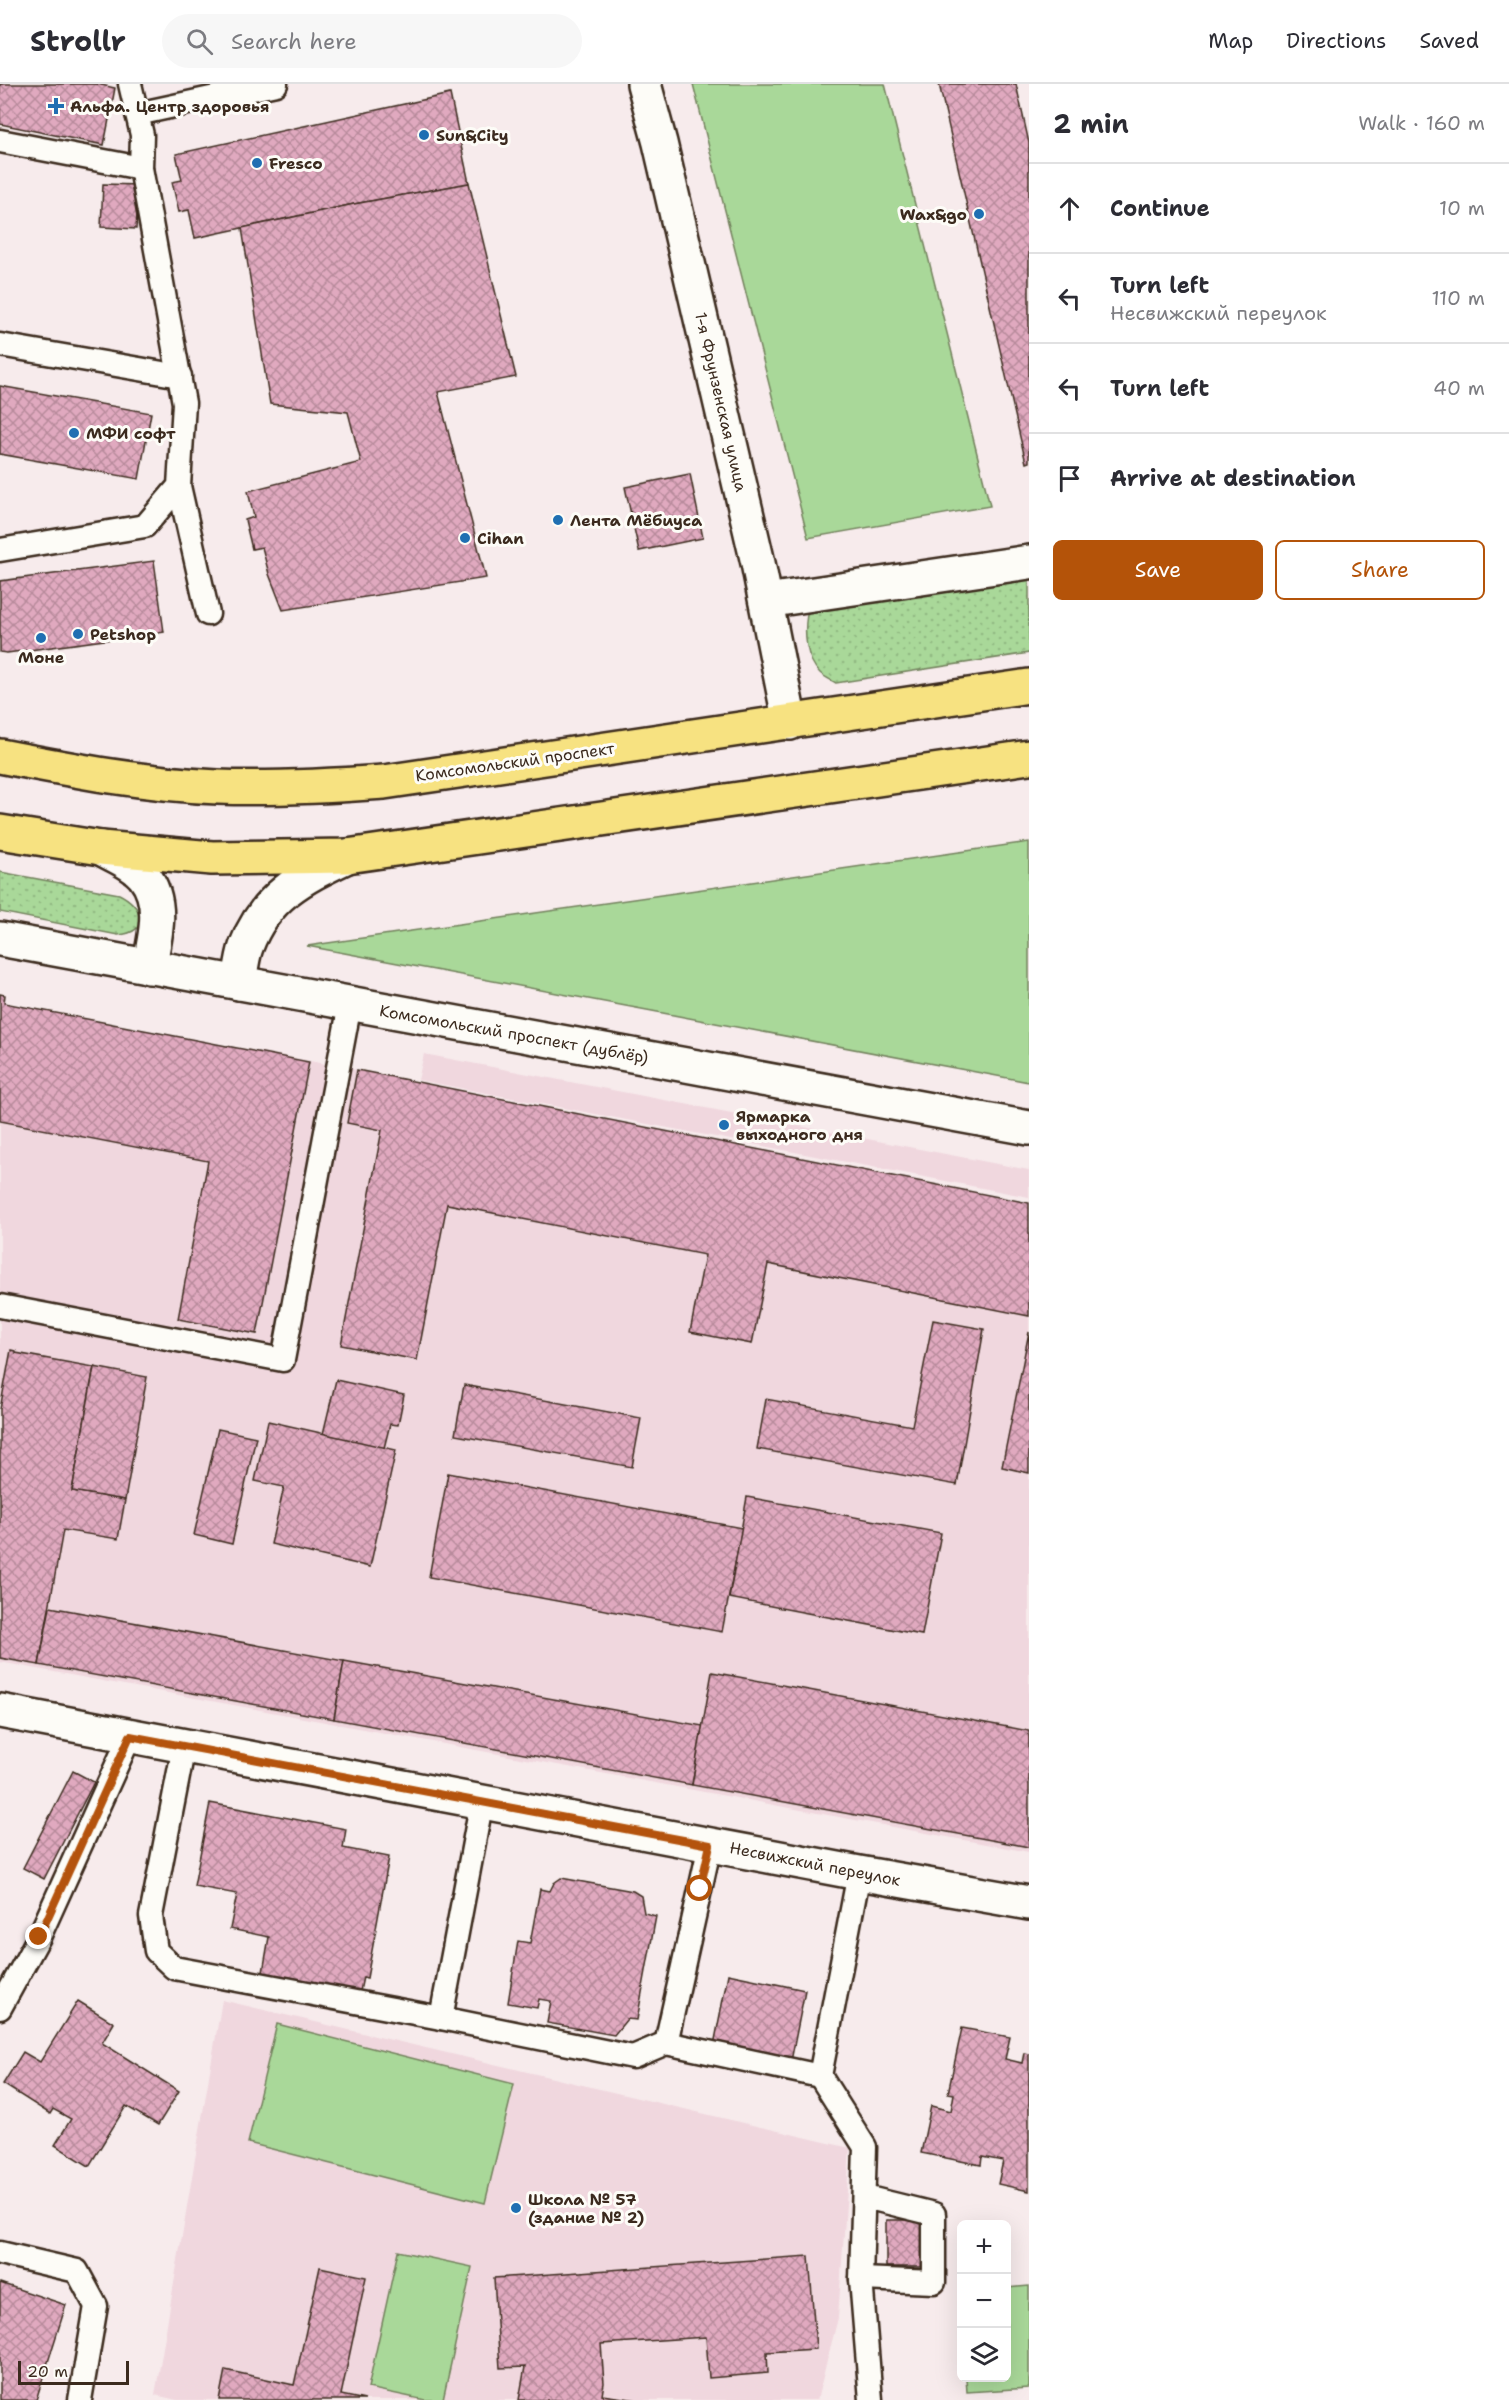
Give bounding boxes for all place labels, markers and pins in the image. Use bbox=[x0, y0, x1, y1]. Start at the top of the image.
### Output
place label: Альфа. Центр здоровья bbox=[70, 96, 269, 117]
marker: Альфа. Центр здоровья bbox=[47, 97, 65, 115]
place label: Sun&City bbox=[436, 125, 509, 146]
marker: Sun&City bbox=[417, 128, 431, 142]
place label: Fresco bbox=[269, 153, 323, 174]
marker: Fresco bbox=[250, 156, 264, 170]
place label: Wax&go bbox=[900, 204, 967, 225]
marker: Wax&go bbox=[972, 207, 986, 221]
place label: МФИ софт bbox=[86, 423, 176, 444]
marker: МФИ софт bbox=[67, 426, 81, 440]
place label: Лента Мёбиуса bbox=[570, 510, 702, 531]
marker: Лента Мёбиуса bbox=[551, 513, 565, 527]
place label: Cihan bbox=[477, 528, 524, 549]
marker: Cihan bbox=[458, 531, 472, 545]
place label: Petshop bbox=[90, 624, 156, 645]
marker: Petshop bbox=[71, 627, 85, 641]
marker: Моне bbox=[34, 631, 48, 645]
place label: Моне bbox=[18, 647, 65, 668]
place label: Ярмарка выходного дня bbox=[736, 1106, 863, 1145]
marker: Ярмарка выходного дня bbox=[717, 1118, 731, 1132]
place label: Школа № 57 (здание № 2) bbox=[528, 2189, 644, 2228]
marker: Школа № 57 (здание № 2) bbox=[509, 2201, 523, 2215]

